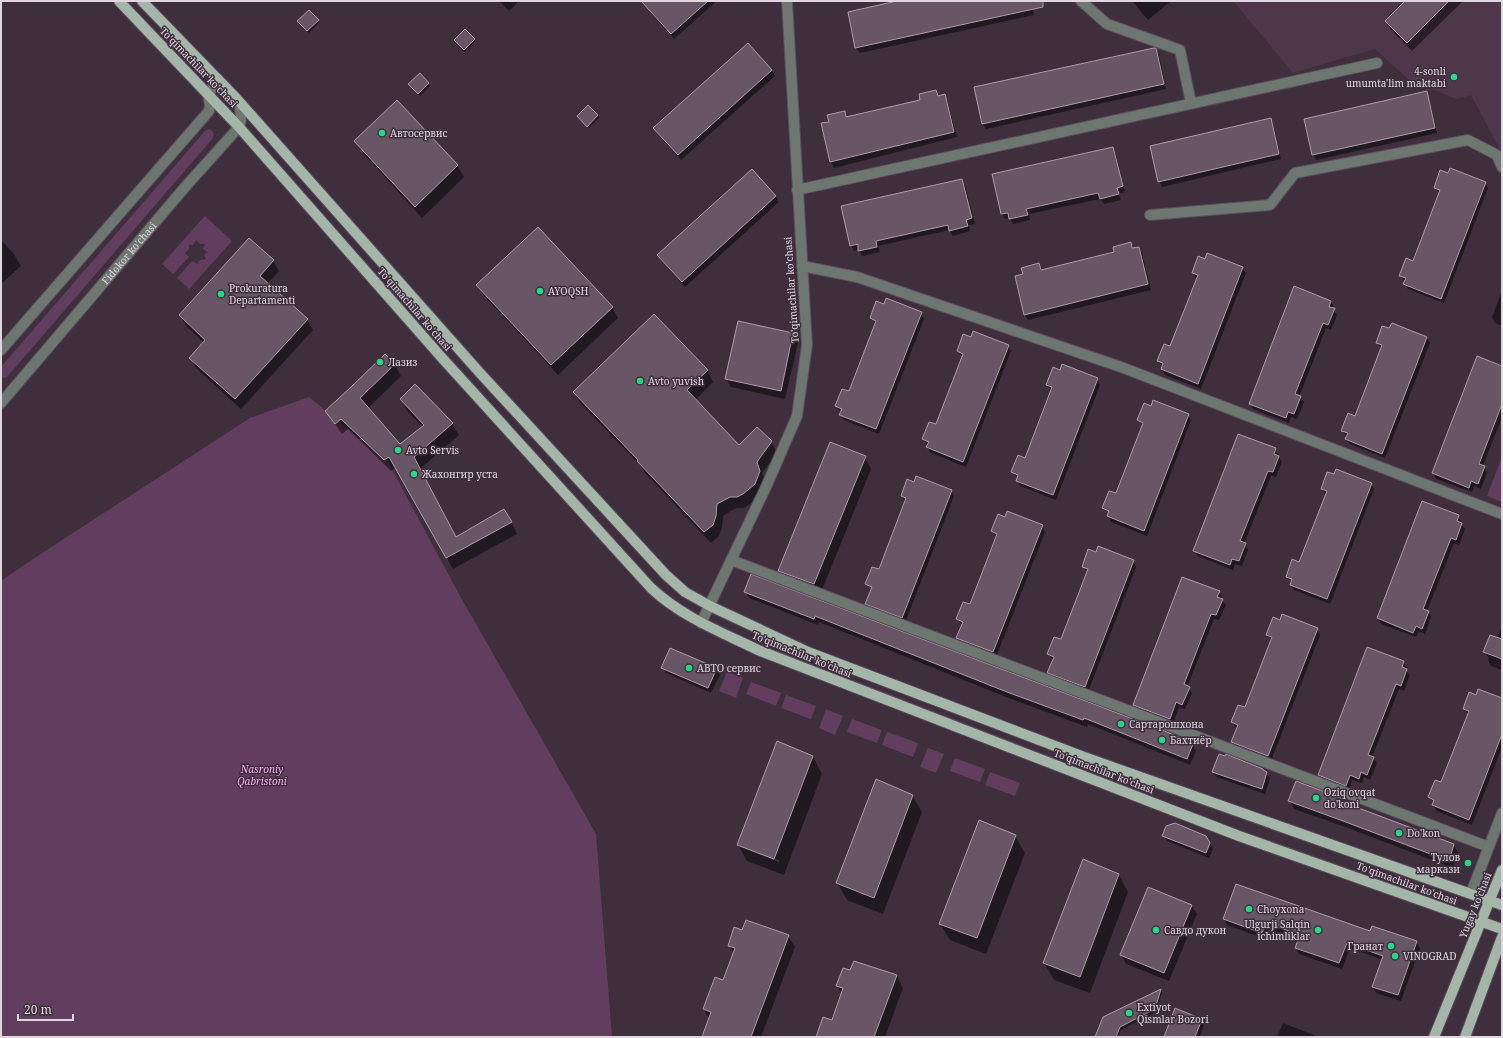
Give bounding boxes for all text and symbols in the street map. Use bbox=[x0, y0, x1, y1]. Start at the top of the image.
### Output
street label: To'qimachilar ko'chasi bbox=[157, 24, 242, 111]
place label: 4-sonli umumta'lim maktabi bbox=[1346, 64, 1447, 90]
marker: 4-sonli umumta'lim maktabi bbox=[1449, 72, 1459, 82]
place label: Автосервис bbox=[390, 126, 448, 140]
marker: Автосервис bbox=[377, 128, 387, 138]
street label: Fidokor ko'chasi bbox=[98, 218, 160, 287]
street label: To'qimachilar ko'chasi bbox=[780, 236, 802, 344]
street label: To'qimachilar ko'chasi bbox=[375, 264, 456, 354]
place label: Prokuratura Departamenti bbox=[229, 281, 296, 307]
place label: AYOQSH bbox=[548, 284, 589, 298]
marker: AYOQSH bbox=[535, 286, 545, 296]
marker: Prokuratura Departamenti bbox=[216, 289, 226, 299]
place label: Лазиз bbox=[388, 355, 418, 369]
marker: Лазиз bbox=[375, 357, 385, 367]
place label: Avto yuvish bbox=[648, 374, 705, 388]
marker: Avto yuvish bbox=[635, 376, 645, 386]
place label: Avto Servis bbox=[406, 443, 460, 457]
marker: Avto Servis bbox=[393, 445, 403, 455]
place label: Жахонгир уста bbox=[421, 467, 498, 481]
marker: Жахонгир уста bbox=[409, 469, 419, 479]
street label: To'qimachilar ko'chasi bbox=[750, 628, 855, 681]
place label: АВТО сервис bbox=[697, 661, 761, 675]
marker: АВТО сервис bbox=[684, 663, 694, 673]
place label: Сартарошхона bbox=[1129, 717, 1204, 731]
marker: Сартарошхона bbox=[1116, 719, 1126, 729]
place label: Бахтиёр bbox=[1170, 733, 1212, 747]
marker: Бахтиёр bbox=[1157, 735, 1167, 745]
street label: To'qimachilar ko'chasi bbox=[1052, 745, 1157, 797]
park label: Nasroniy Qabristoni bbox=[237, 762, 287, 788]
place label: Oziq ovqat do'koni bbox=[1324, 785, 1376, 811]
marker: Oziq ovqat do'koni bbox=[1311, 793, 1321, 803]
place label: Do'kon bbox=[1407, 826, 1441, 840]
marker: Do'kon bbox=[1394, 828, 1404, 838]
place label: Тулов маркази bbox=[1417, 850, 1460, 876]
street label: To'qimachilar ko'chasi bbox=[1355, 858, 1460, 908]
marker: Тулов маркази bbox=[1463, 858, 1473, 868]
street label: Yugay ko'chasi bbox=[1455, 869, 1495, 941]
place label: Choyxona bbox=[1257, 902, 1305, 916]
marker: Choyxona bbox=[1244, 904, 1254, 914]
place label: Ulgurji Salqin ichimliklar bbox=[1245, 917, 1311, 943]
place label: Cавдо дукон bbox=[1164, 923, 1226, 937]
marker: Cавдо дукон bbox=[1151, 925, 1161, 935]
marker: Ulgurji Salqin ichimliklar bbox=[1313, 925, 1323, 935]
place label: Гранат bbox=[1348, 939, 1384, 953]
marker: Гранат bbox=[1386, 941, 1396, 951]
place label: VINOGRAD bbox=[1403, 949, 1457, 963]
marker: VINOGRAD bbox=[1390, 951, 1400, 961]
scale bar bbox=[18, 996, 73, 1022]
place label: Extiyot Qismlar Bozori bbox=[1137, 1000, 1210, 1026]
text: 20 m bbox=[24, 1001, 52, 1018]
marker: Extiyot Qismlar Bozori bbox=[1124, 1008, 1134, 1018]

